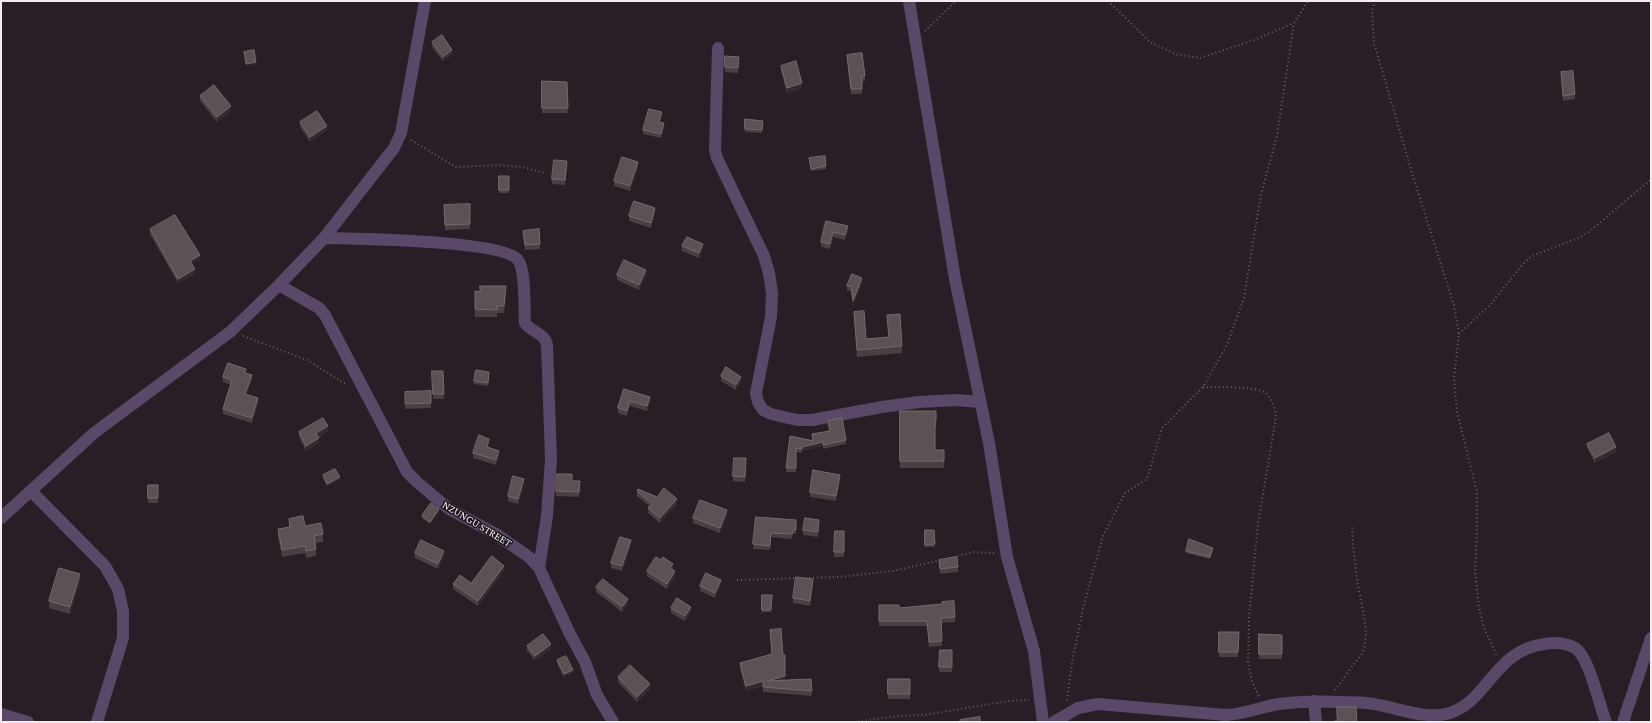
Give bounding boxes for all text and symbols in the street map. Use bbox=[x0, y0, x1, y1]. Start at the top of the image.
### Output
street label: NZUNGU STREET bbox=[440, 498, 514, 550]

